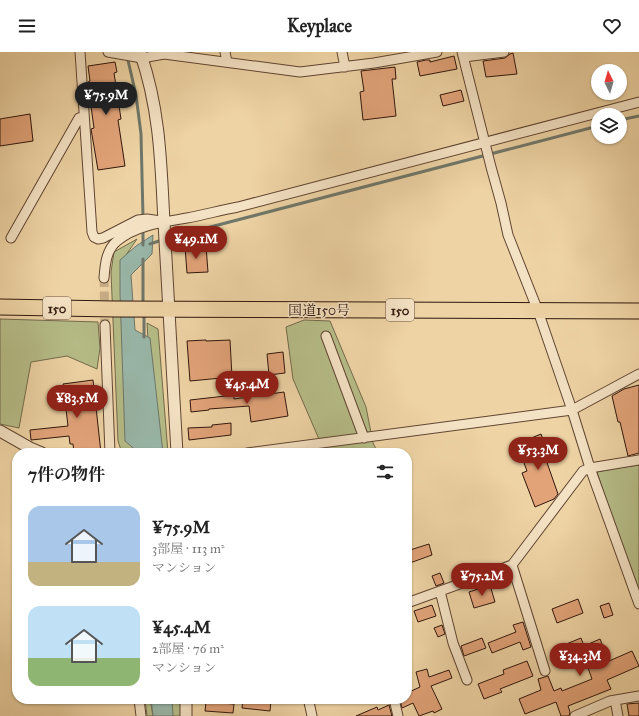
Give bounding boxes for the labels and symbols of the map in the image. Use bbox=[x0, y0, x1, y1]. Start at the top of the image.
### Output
north arrow bbox=[591, 64, 627, 100]
pin: ¥75.9M bbox=[73, 82, 139, 116]
pin: ¥49.1M bbox=[163, 226, 229, 260]
road number: 150 bbox=[43, 297, 71, 319]
road number: 150 bbox=[386, 299, 414, 321]
street label: 国道150号 bbox=[288, 302, 350, 319]
pin: ¥45.4M bbox=[214, 371, 280, 405]
pin: ¥83.5M bbox=[44, 385, 110, 419]
pin: ¥53.3M bbox=[505, 437, 571, 471]
pin: ¥75.2M bbox=[449, 563, 515, 597]
pin: ¥34.3M bbox=[547, 643, 613, 677]

